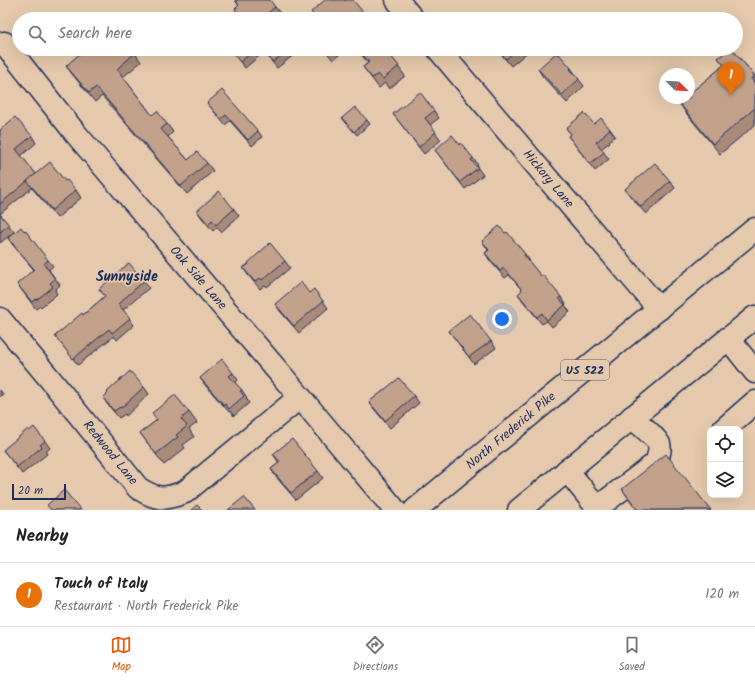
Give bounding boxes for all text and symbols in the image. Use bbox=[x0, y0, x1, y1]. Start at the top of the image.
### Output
search box bbox=[12, 12, 743, 56]
text: Search here bbox=[58, 22, 132, 46]
icon: search bbox=[26, 23, 48, 45]
pin: 1 bbox=[718, 62, 744, 95]
north arrow bbox=[659, 68, 695, 104]
street label: Hickory Lane bbox=[517, 145, 579, 213]
street label: Oak Side Lane bbox=[164, 241, 232, 315]
district label: Sunnyside bbox=[96, 266, 158, 288]
your location bbox=[492, 309, 512, 329]
road number: US 522 bbox=[561, 360, 609, 380]
street label: North Frederick Pike bbox=[461, 387, 561, 475]
street label: Redwood Lane bbox=[77, 416, 143, 490]
map controls bbox=[707, 426, 743, 498]
button: locate bbox=[707, 426, 743, 462]
button: layers bbox=[707, 462, 743, 498]
scale bar bbox=[12, 482, 66, 501]
text: 20 m bbox=[18, 482, 43, 500]
text: Nearby bbox=[16, 523, 68, 550]
text: Touch of Italy bbox=[54, 572, 148, 596]
text: 1 bbox=[27, 584, 31, 605]
text: 120 m bbox=[705, 584, 739, 605]
text: Restaurant · North Frederick Pike bbox=[54, 596, 238, 617]
tab: Map bbox=[110, 634, 132, 676]
tab: Directions bbox=[353, 634, 398, 676]
tab: Saved bbox=[619, 634, 645, 676]

